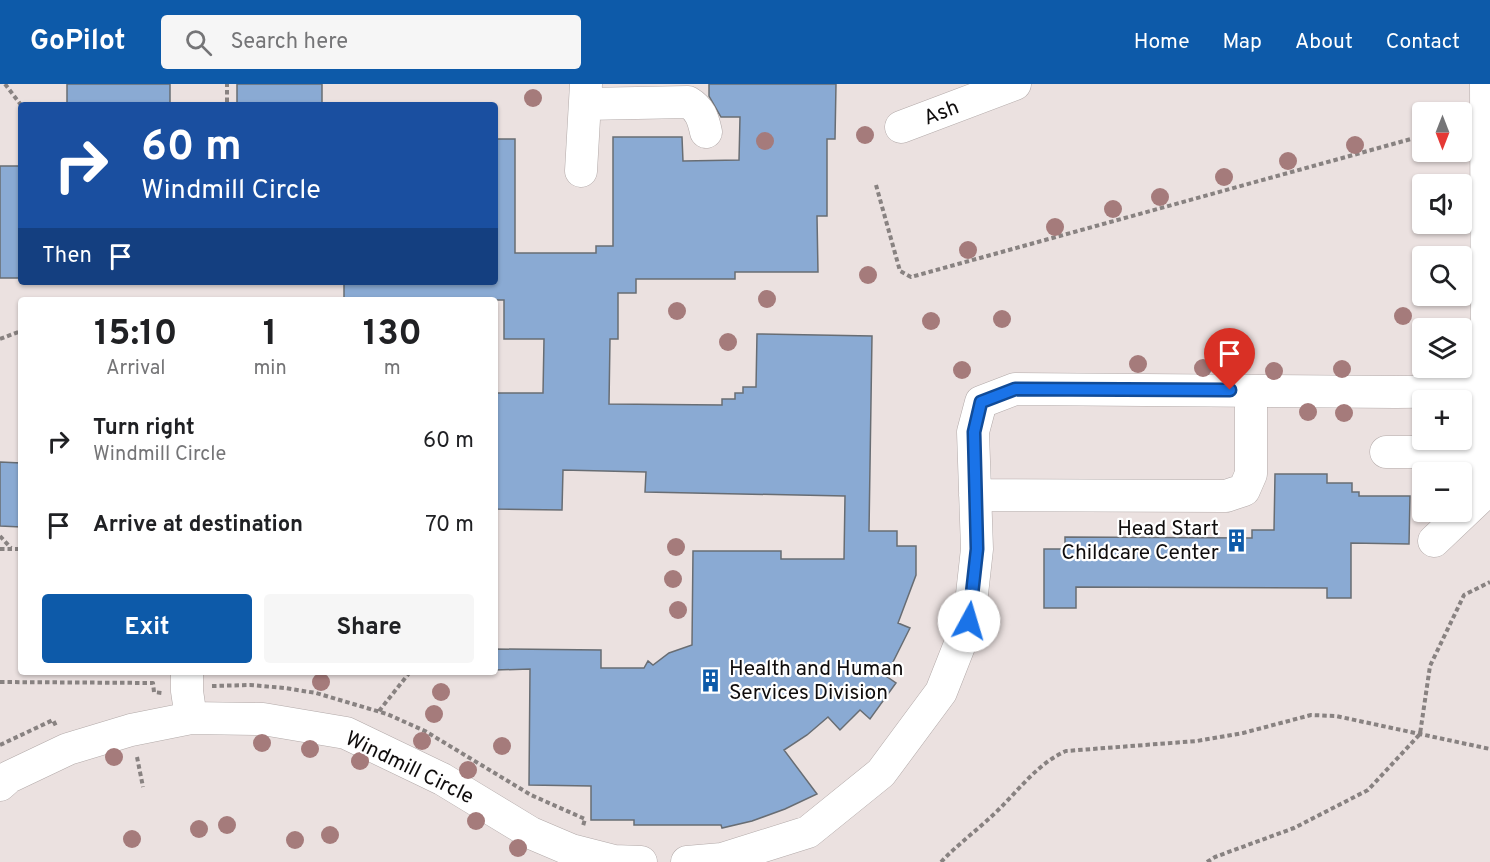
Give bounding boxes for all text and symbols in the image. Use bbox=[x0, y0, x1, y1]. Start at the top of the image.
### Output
search box bbox=[161, 15, 581, 69]
text: GoPilot bbox=[30, 24, 125, 60]
icon: search bbox=[182, 26, 215, 59]
text: Search here bbox=[230, 29, 348, 56]
text: Home bbox=[1134, 29, 1190, 56]
text: Map bbox=[1223, 29, 1262, 56]
text: About bbox=[1295, 29, 1353, 56]
text: Contact bbox=[1386, 29, 1460, 56]
street label: Ash bbox=[920, 94, 963, 132]
north arrow bbox=[1412, 102, 1472, 162]
map controls bbox=[1412, 102, 1472, 522]
text: 60 m bbox=[141, 122, 242, 175]
icon: right bbox=[42, 126, 120, 204]
text: Windmill Circle bbox=[141, 174, 321, 208]
button: sound bbox=[1412, 174, 1472, 234]
icon: arrive bbox=[104, 240, 137, 273]
text: Then bbox=[42, 243, 92, 270]
button: search bbox=[1412, 246, 1472, 306]
text: 15:10 bbox=[94, 312, 177, 358]
text: 1 bbox=[263, 312, 277, 358]
text: 130 bbox=[363, 312, 422, 358]
button: layers bbox=[1412, 318, 1472, 378]
pin bbox=[1204, 328, 1255, 390]
icon: arrive bbox=[1213, 337, 1246, 370]
text: Arrival bbox=[106, 356, 166, 382]
text: min bbox=[253, 356, 287, 382]
text: m bbox=[384, 356, 401, 382]
button: + bbox=[1412, 390, 1472, 450]
text: Turn right bbox=[93, 415, 195, 442]
icon: right bbox=[42, 425, 75, 458]
text: 60 m bbox=[423, 428, 474, 455]
text: Windmill Circle bbox=[93, 442, 226, 468]
button: − bbox=[1412, 462, 1472, 522]
icon: arrive bbox=[42, 509, 75, 542]
text: Arrive at destination bbox=[93, 512, 303, 539]
text: 70 m bbox=[425, 512, 474, 539]
place label: Head Start Childcare Center bbox=[1061, 516, 1219, 567]
building icon: Head Start Childcare Center bbox=[1224, 527, 1250, 553]
position arrow bbox=[937, 589, 1001, 653]
button: Exit bbox=[42, 594, 252, 663]
button: Share bbox=[264, 594, 474, 663]
place label: Health and Human Services Division bbox=[729, 656, 904, 707]
building icon: Health and Human Services Division bbox=[698, 667, 724, 693]
street label: Windmill Circle bbox=[341, 726, 478, 811]

